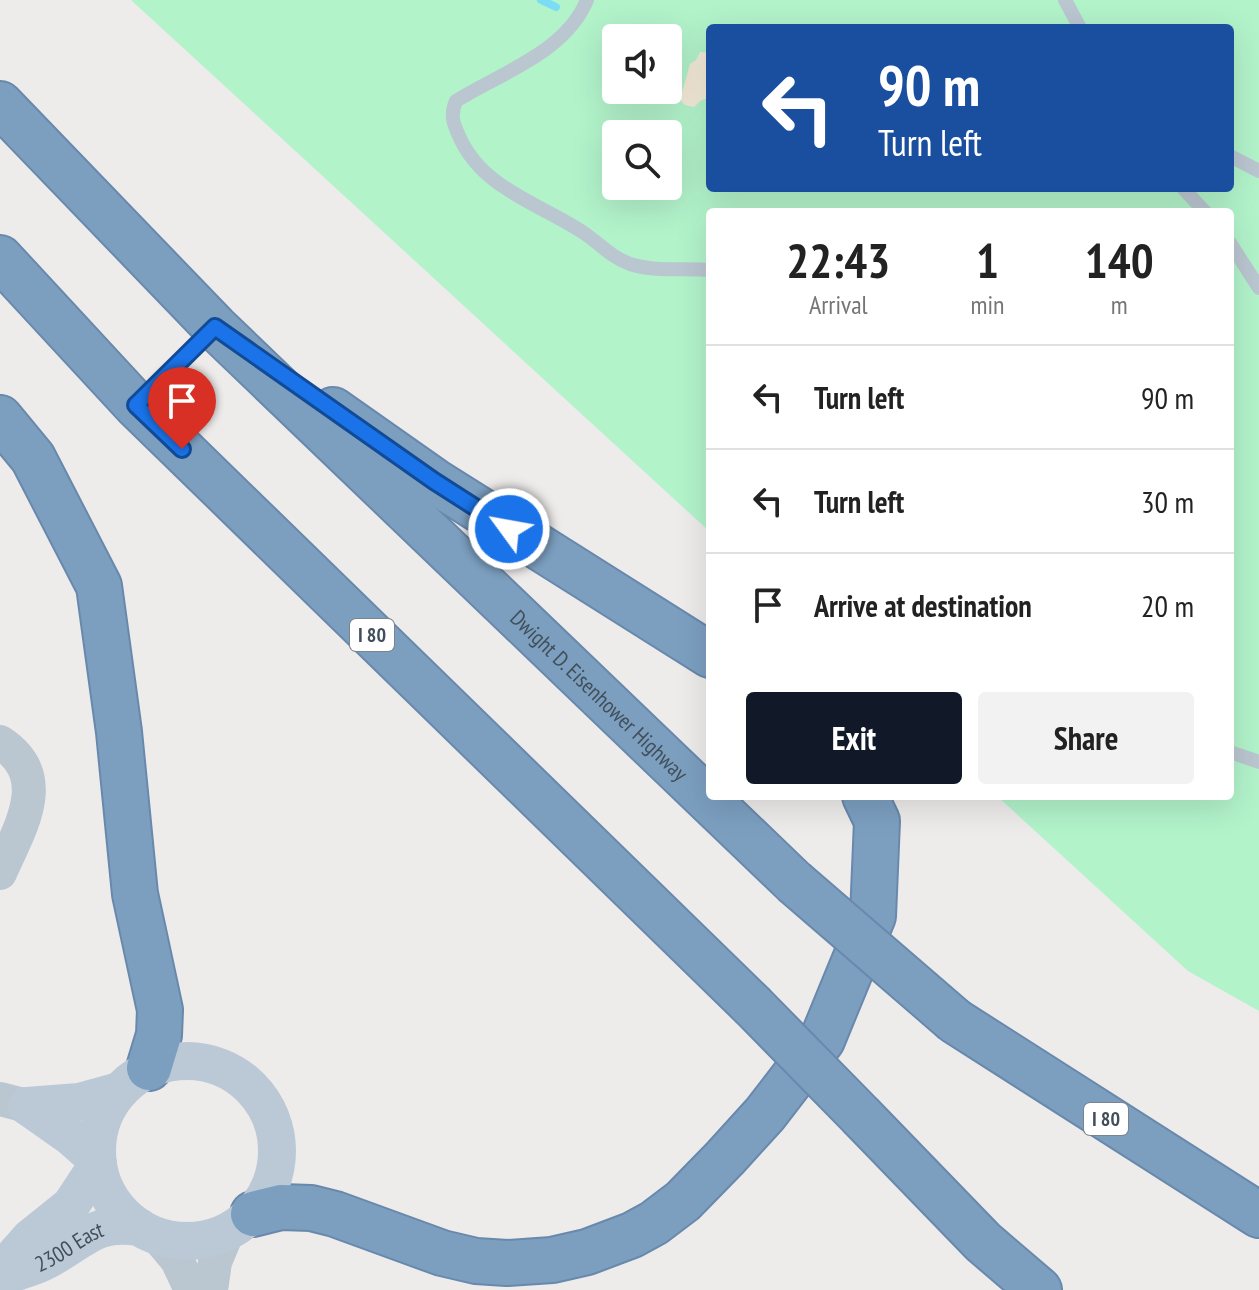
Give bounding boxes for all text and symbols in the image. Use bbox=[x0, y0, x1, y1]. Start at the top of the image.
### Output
map controls bbox=[602, 24, 682, 200]
button: sound bbox=[602, 24, 682, 104]
text: 90 m bbox=[878, 49, 980, 121]
icon: left bbox=[746, 56, 850, 160]
text: Turn left bbox=[878, 119, 982, 166]
button: search bbox=[602, 120, 682, 200]
text: 22:43 bbox=[786, 229, 890, 291]
text: 1 bbox=[976, 229, 999, 291]
text: 140 bbox=[1085, 229, 1154, 291]
text: Arrival bbox=[809, 288, 868, 321]
text: min bbox=[970, 288, 1004, 321]
text: m bbox=[1111, 288, 1128, 321]
pin bbox=[148, 367, 216, 449]
icon: left bbox=[746, 375, 790, 419]
text: Turn left bbox=[814, 378, 904, 417]
text: 90 m bbox=[1141, 378, 1194, 417]
icon: arrive bbox=[160, 379, 204, 423]
icon: left bbox=[746, 479, 790, 523]
text: Turn left bbox=[814, 482, 904, 521]
text: 30 m bbox=[1141, 482, 1194, 521]
position arrow bbox=[467, 487, 551, 571]
icon: arrive bbox=[746, 583, 790, 627]
text: Arrive at destination bbox=[814, 586, 1032, 625]
text: 20 m bbox=[1141, 586, 1194, 625]
street label: Dwight D. Eisenhower Highway bbox=[505, 604, 694, 787]
road number: I 80 bbox=[350, 619, 394, 651]
button: Exit bbox=[746, 692, 962, 784]
button: Share bbox=[978, 692, 1194, 784]
road number: I 80 bbox=[1084, 1103, 1128, 1135]
street label: 2300 East bbox=[30, 1215, 107, 1278]

